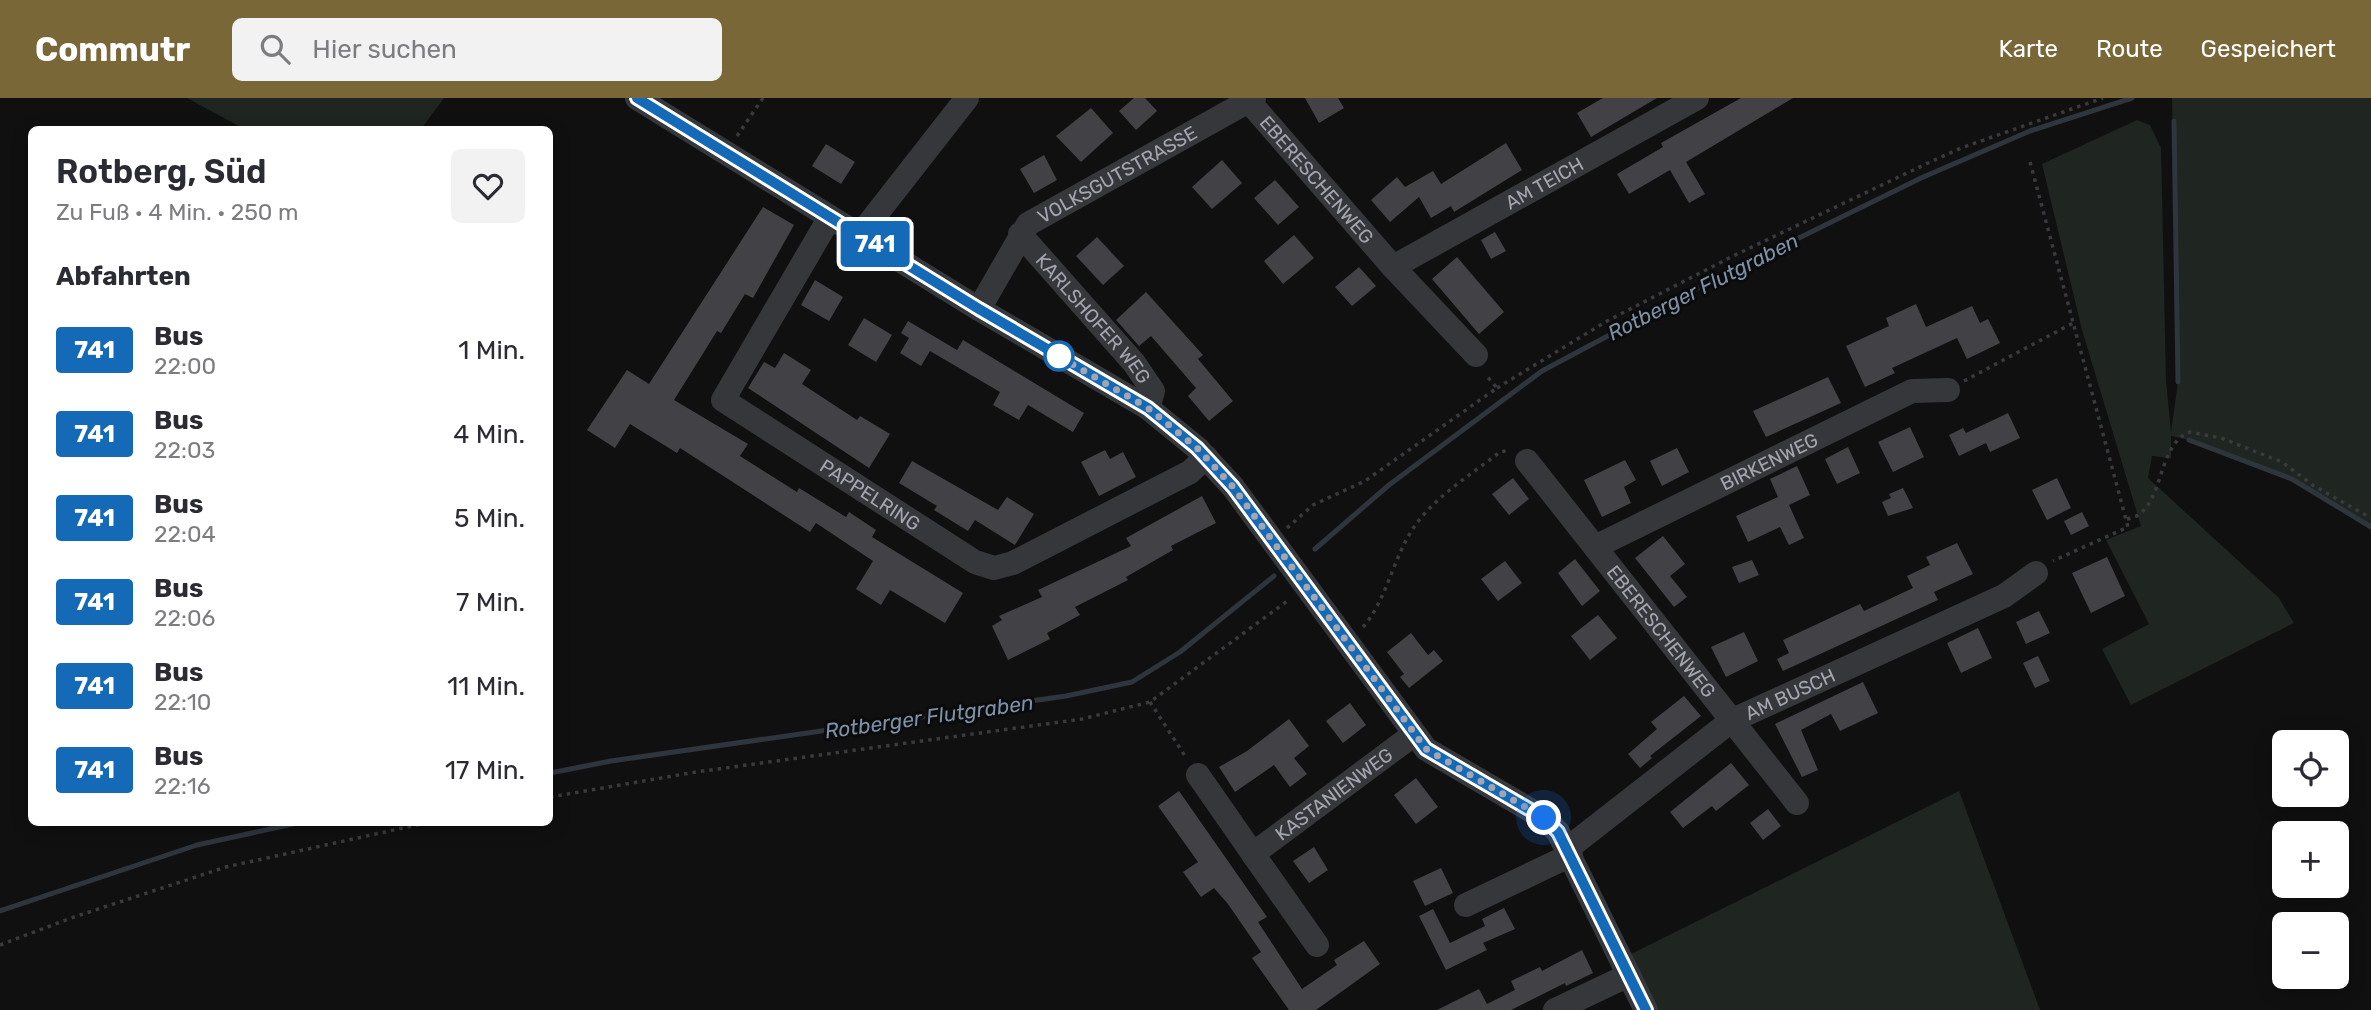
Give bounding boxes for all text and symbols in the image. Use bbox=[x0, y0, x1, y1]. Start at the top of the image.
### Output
search box bbox=[232, 18, 722, 81]
text: Commutr bbox=[35, 30, 190, 69]
icon: search bbox=[256, 30, 294, 68]
text: Hier suchen bbox=[312, 34, 457, 65]
text: Karte bbox=[1999, 35, 2058, 63]
text: Route bbox=[2096, 35, 2163, 63]
text: Gespeichert bbox=[2201, 35, 2336, 63]
street label: EBERESCHENWEG bbox=[1255, 111, 1378, 249]
street label: VOLKSGUTSTRASSE bbox=[1034, 121, 1201, 228]
button: heart bbox=[451, 149, 525, 223]
text: Rotberg, Süd bbox=[56, 152, 267, 191]
street label: AM TEICH bbox=[1501, 152, 1588, 214]
text: Zu Fuß · 4 Min. · 250 m bbox=[56, 198, 299, 226]
line badge: 741 bbox=[835, 221, 915, 267]
water label: Rotberger Flutgraben bbox=[1603, 228, 1802, 345]
text: 741 bbox=[855, 230, 895, 258]
street label: KARLSHOFER WEG bbox=[1031, 249, 1156, 388]
text: Abfahrten bbox=[56, 261, 191, 292]
text: Bus bbox=[154, 321, 203, 352]
text: 1 Min. bbox=[458, 335, 525, 366]
text: 741 bbox=[74, 336, 115, 364]
unlabelled marker bbox=[1044, 341, 1074, 371]
text: 22:00 bbox=[154, 352, 216, 380]
text: Bus bbox=[154, 405, 203, 436]
text: 4 Min. bbox=[453, 419, 525, 450]
text: 741 bbox=[74, 420, 115, 448]
street label: BIRKENWEG bbox=[1717, 428, 1822, 496]
text: 22:03 bbox=[154, 436, 215, 464]
street label: PAPPELRING bbox=[816, 454, 924, 536]
text: Bus bbox=[154, 489, 203, 520]
text: 5 Min. bbox=[454, 503, 525, 534]
text: 741 bbox=[74, 504, 115, 532]
text: 22:04 bbox=[154, 520, 216, 548]
street label: EBERESCHENWEG bbox=[1602, 561, 1720, 702]
text: Bus bbox=[154, 573, 203, 604]
text: 7 Min. bbox=[456, 587, 525, 618]
text: 741 bbox=[74, 588, 115, 616]
text: 22:06 bbox=[154, 604, 215, 632]
text: Bus bbox=[154, 657, 203, 688]
street label: AM BUSCH bbox=[1742, 664, 1839, 725]
text: 11 Min. bbox=[447, 671, 525, 702]
text: 741 bbox=[74, 672, 115, 700]
text: 22:10 bbox=[154, 688, 211, 716]
water label: Rotberger Flutgraben bbox=[823, 689, 1035, 744]
map controls bbox=[2272, 730, 2349, 989]
button: locate bbox=[2272, 730, 2349, 807]
text: Bus bbox=[154, 741, 203, 772]
street label: KASTANIENWEG bbox=[1271, 743, 1397, 845]
text: 17 Min. bbox=[445, 755, 525, 786]
text: 741 bbox=[74, 756, 115, 784]
text: 22:16 bbox=[154, 772, 211, 800]
your location bbox=[1526, 800, 1561, 835]
button: + bbox=[2272, 821, 2349, 898]
button: − bbox=[2272, 912, 2349, 989]

